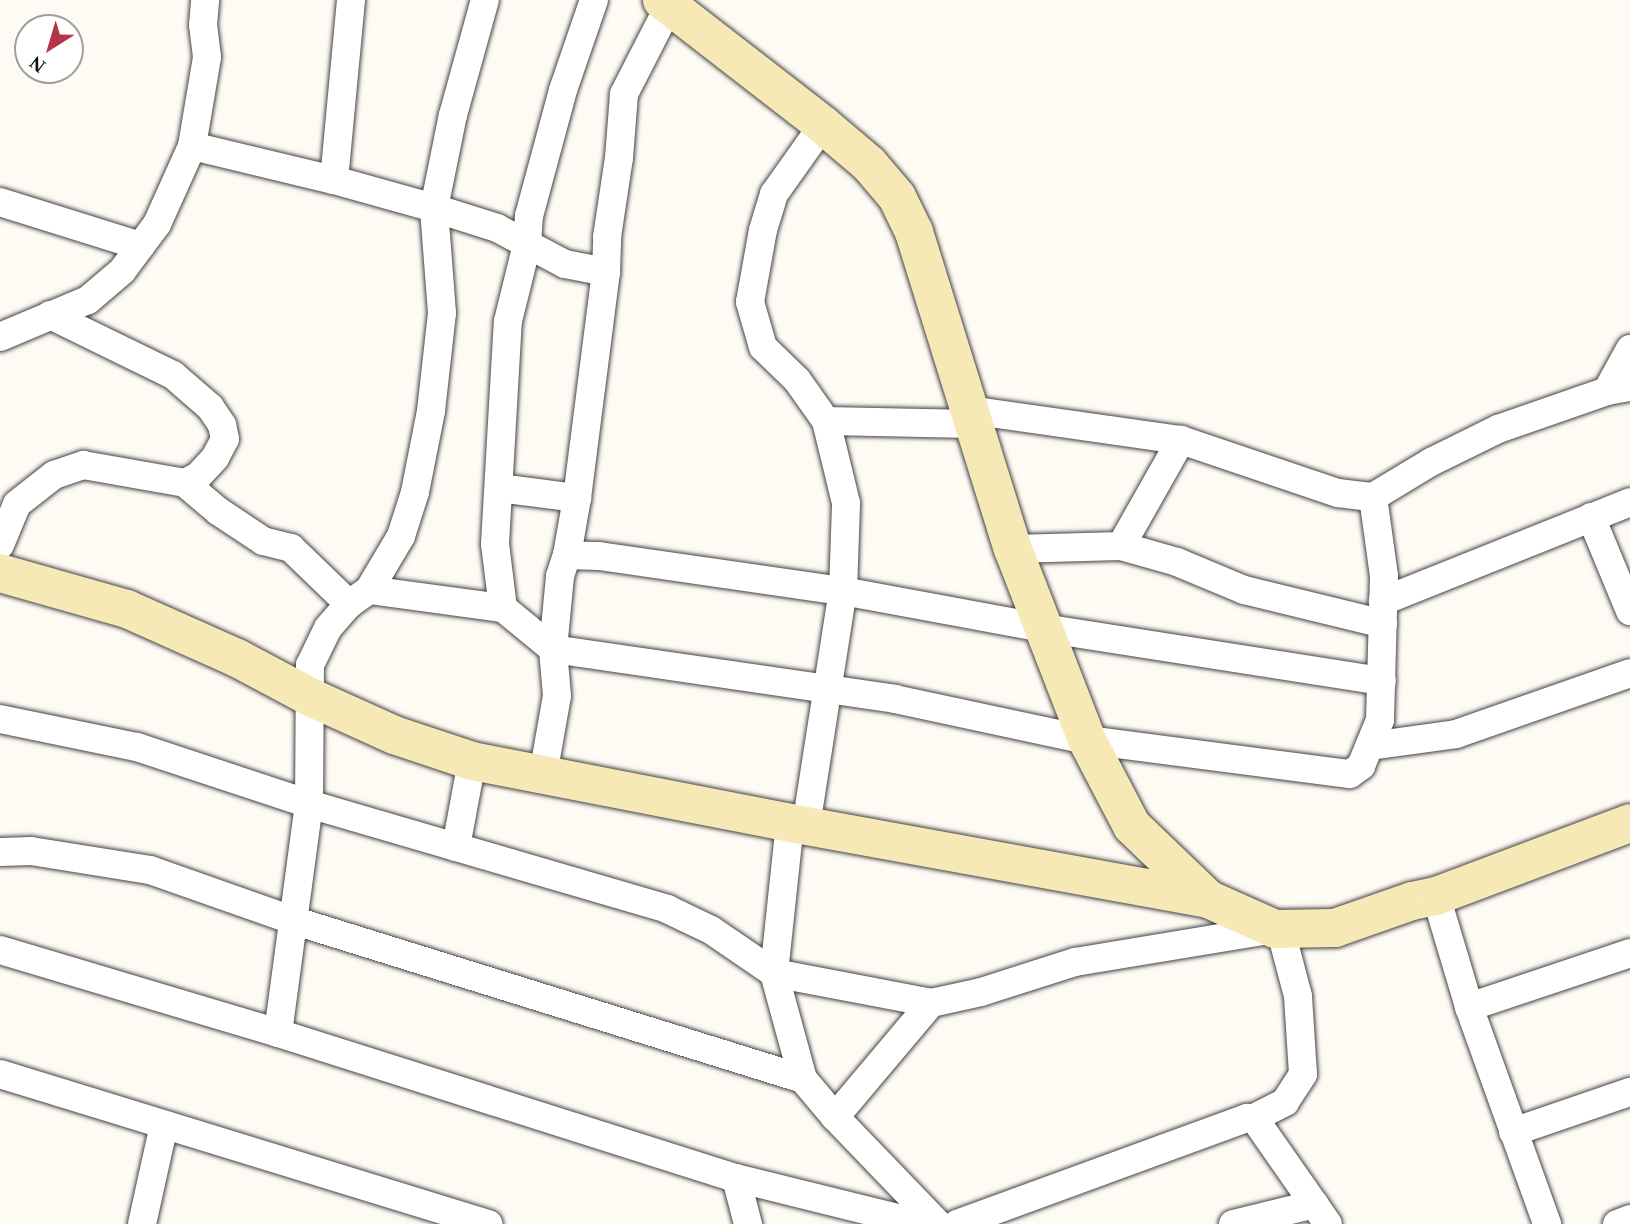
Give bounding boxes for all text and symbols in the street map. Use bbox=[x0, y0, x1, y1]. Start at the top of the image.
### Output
north arrow bbox=[14, 14, 84, 84]
text: N bbox=[25, 52, 49, 77]

